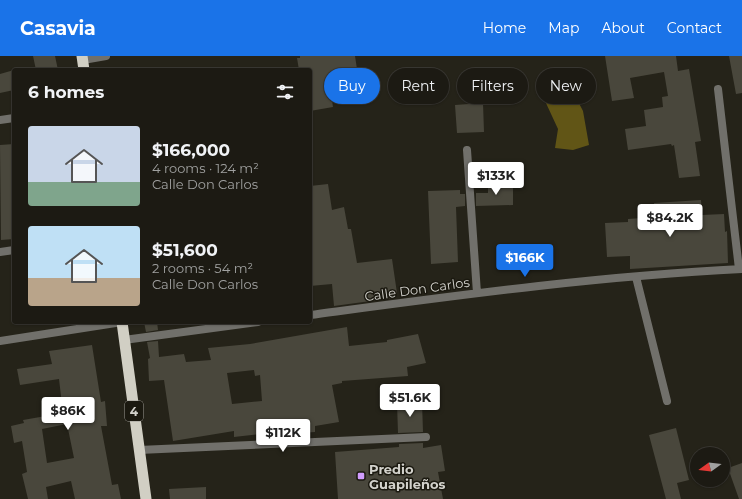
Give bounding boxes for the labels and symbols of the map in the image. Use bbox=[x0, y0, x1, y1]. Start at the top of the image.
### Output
pin: $133K bbox=[468, 162, 524, 196]
pin: $84.2K bbox=[637, 204, 703, 238]
pin: $166K bbox=[497, 244, 553, 278]
street label: Calle Don Carlos bbox=[363, 274, 471, 304]
pin: $51.6K bbox=[377, 384, 443, 418]
pin: $86K bbox=[44, 397, 92, 431]
road number: 4 bbox=[125, 401, 143, 421]
pin: $112K bbox=[255, 419, 311, 453]
north arrow bbox=[690, 447, 730, 487]
place label: Predio Guapileños bbox=[369, 461, 446, 492]
marker: Predio Guapileños bbox=[356, 471, 366, 481]

